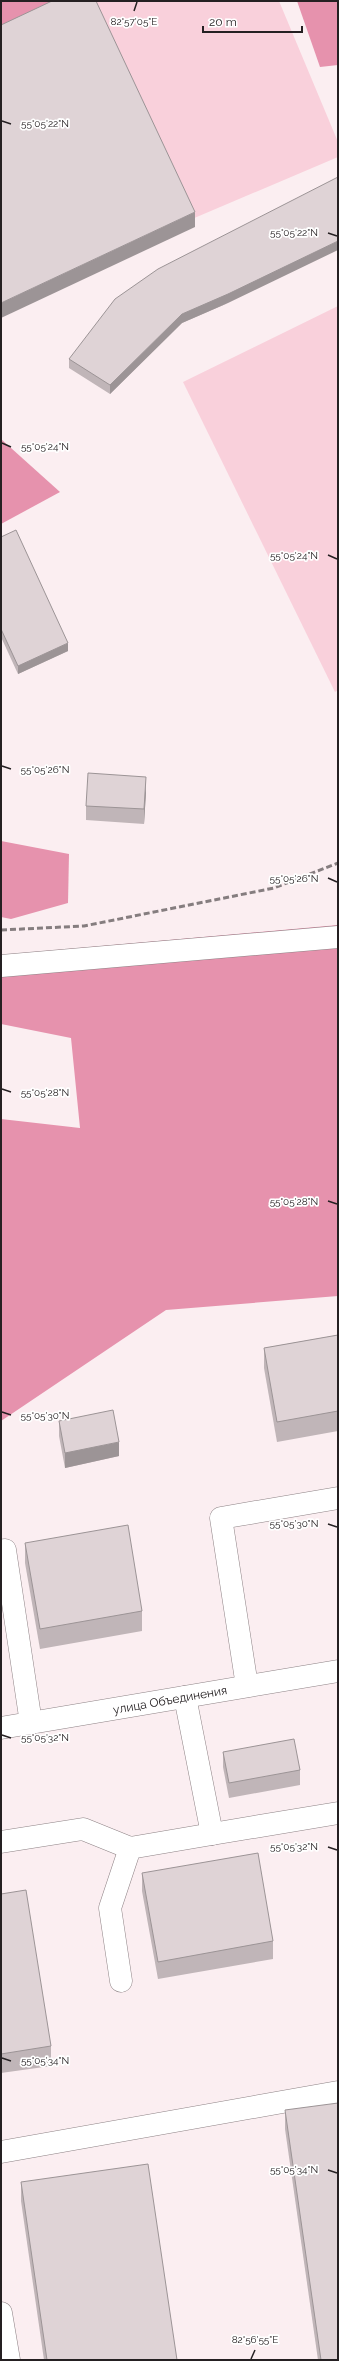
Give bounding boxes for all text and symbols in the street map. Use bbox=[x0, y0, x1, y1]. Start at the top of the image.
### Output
scale bar bbox=[203, 8, 302, 34]
text: 20 m bbox=[209, 15, 237, 29]
text: 82°57'05"E bbox=[111, 16, 157, 27]
text: 55°05'22"N bbox=[21, 118, 69, 129]
text: 55°05'22"N bbox=[270, 227, 318, 238]
text: 55°05'24"N bbox=[21, 441, 69, 452]
text: 55°05'24"N bbox=[270, 550, 318, 561]
text: 55°05'26"N bbox=[21, 764, 69, 775]
text: 55°05'26"N bbox=[270, 873, 318, 884]
text: 55°05'28"N bbox=[21, 1087, 69, 1098]
text: 55°05'28"N bbox=[270, 1196, 318, 1207]
text: 55°05'30"N bbox=[21, 1410, 69, 1421]
text: 55°05'30"N bbox=[270, 1518, 318, 1529]
street label: улица Объединения bbox=[112, 1683, 228, 1717]
text: 55°05'32"N bbox=[21, 1732, 69, 1743]
text: 55°05'32"N bbox=[270, 1841, 318, 1852]
text: 55°05'34"N bbox=[21, 2055, 69, 2066]
text: 55°05'34"N bbox=[270, 2164, 318, 2175]
text: 82°56'55"E bbox=[232, 2334, 278, 2345]

